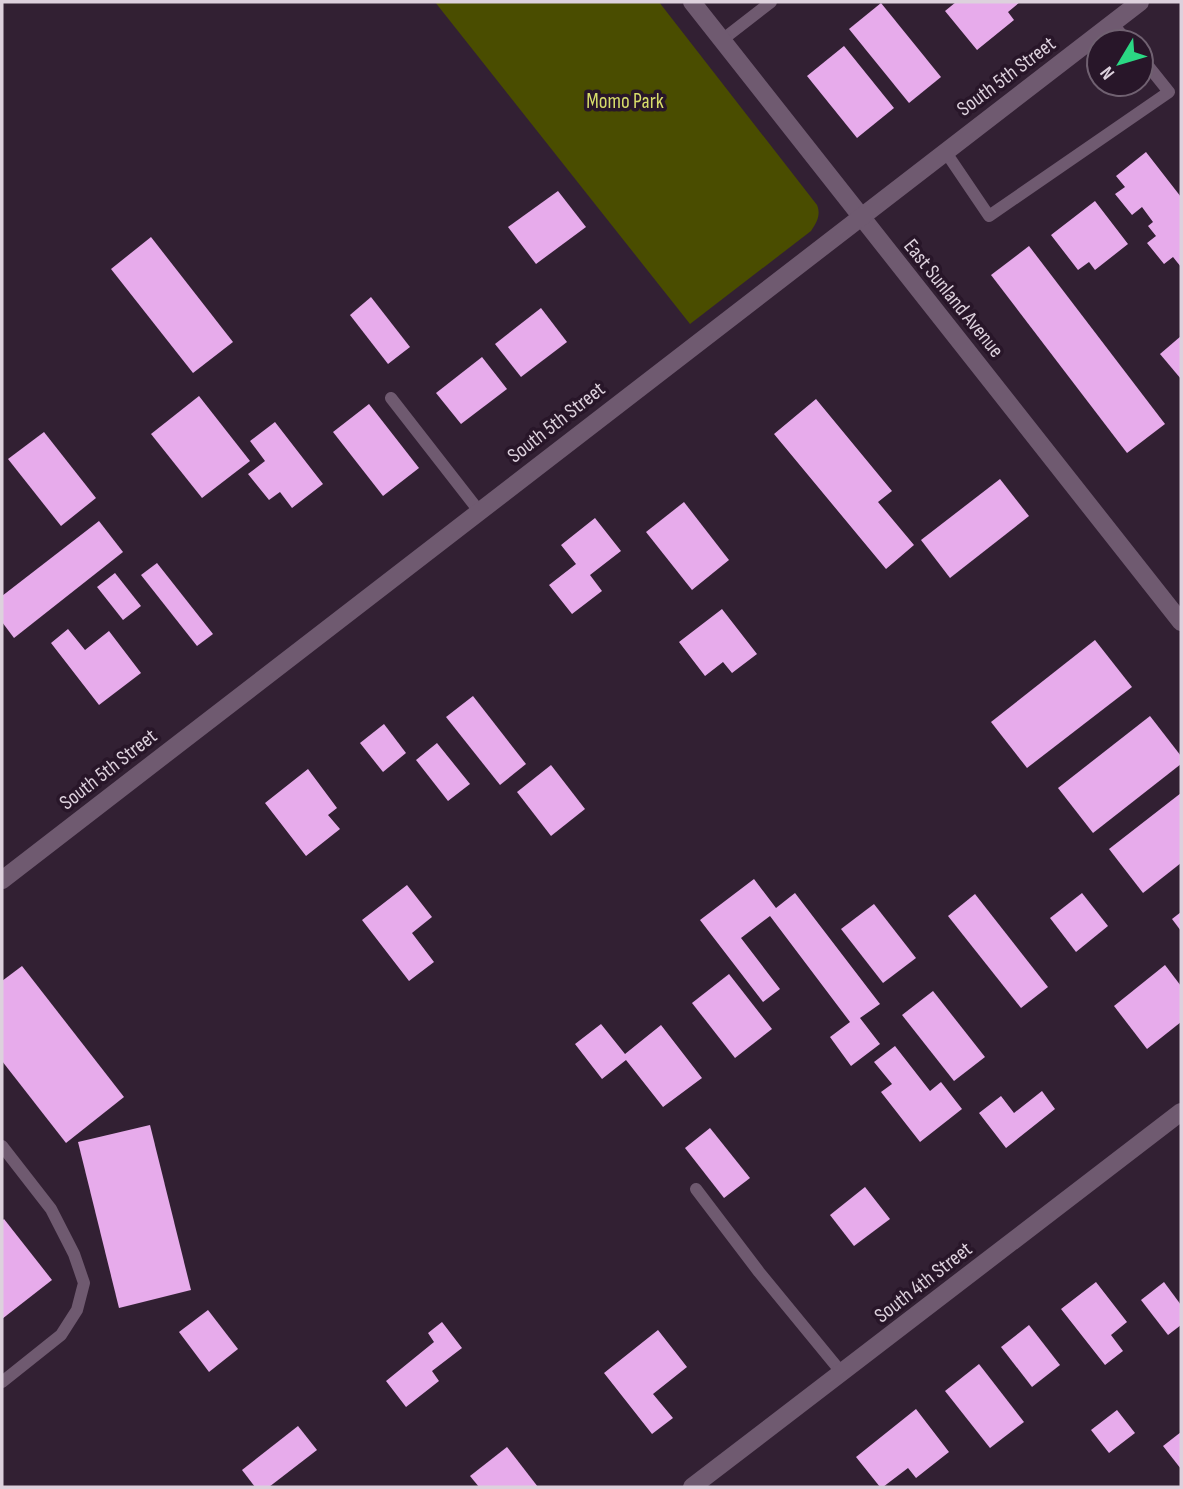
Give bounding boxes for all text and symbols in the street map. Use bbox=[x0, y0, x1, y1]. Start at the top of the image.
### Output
north arrow bbox=[1085, 28, 1155, 98]
street label: South 5th Street bbox=[952, 31, 1060, 121]
text: N bbox=[1096, 61, 1120, 84]
park label: Momo Park bbox=[586, 89, 664, 114]
street label: East Sunland Avenue bbox=[898, 234, 1009, 362]
street label: South 5th Street bbox=[503, 377, 610, 468]
street label: South 5th Street bbox=[55, 724, 162, 815]
street label: South 4th Street bbox=[869, 1237, 977, 1328]

